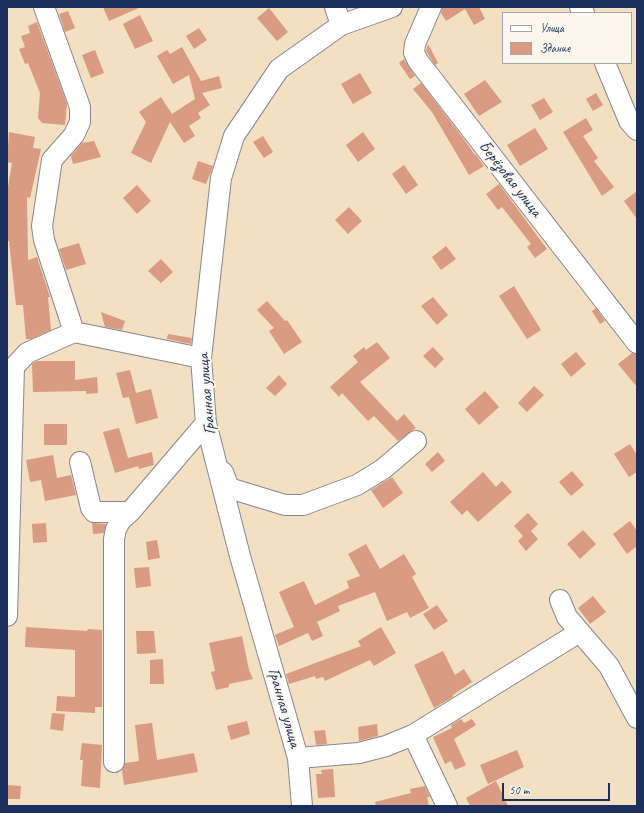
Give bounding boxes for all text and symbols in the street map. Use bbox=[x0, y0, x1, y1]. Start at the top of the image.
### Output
legend bbox=[502, 12, 632, 64]
text: Улица bbox=[540, 20, 564, 36]
text: Здание bbox=[540, 40, 570, 56]
street label: Берёзовая улица bbox=[474, 137, 546, 221]
street label: Гранная улица bbox=[193, 353, 221, 435]
street label: Гранная улица bbox=[263, 666, 305, 750]
scale bar bbox=[504, 775, 612, 801]
text: 50 m bbox=[509, 782, 529, 798]

